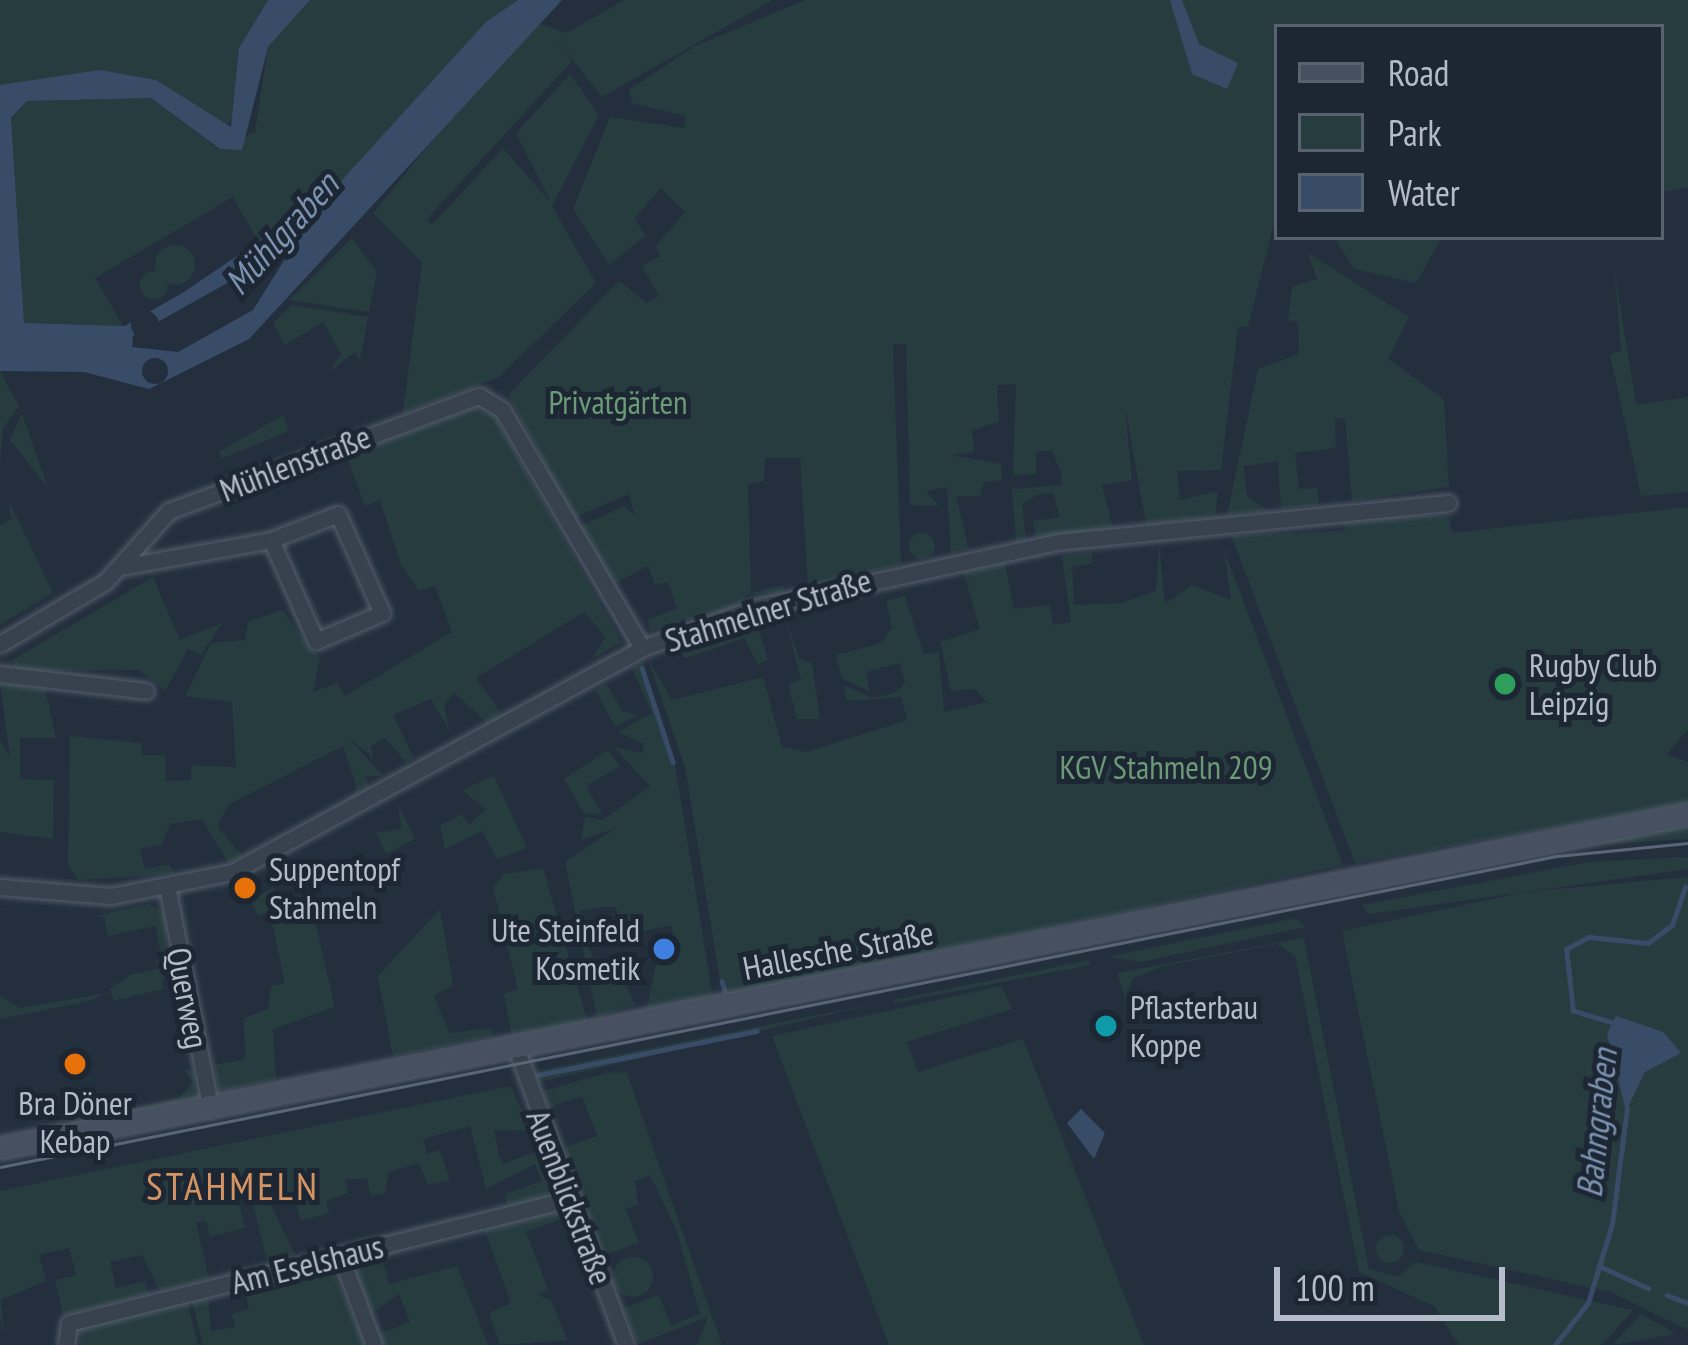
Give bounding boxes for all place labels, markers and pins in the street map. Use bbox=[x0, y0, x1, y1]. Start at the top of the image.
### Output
place label: Rugby Club Leipzig bbox=[1529, 645, 1658, 723]
marker: Rugby Club Leipzig bbox=[1492, 671, 1518, 697]
place label: Suppentopf Stahmeln bbox=[269, 849, 400, 927]
marker: Suppentopf Stahmeln bbox=[232, 875, 258, 901]
place label: Ute Steinfeld Kosmetik bbox=[491, 910, 640, 988]
marker: Ute Steinfeld Kosmetik bbox=[651, 936, 677, 962]
place label: Pflasterbau Koppe bbox=[1130, 987, 1258, 1065]
marker: Pflasterbau Koppe bbox=[1093, 1013, 1119, 1039]
marker: Bra Döner Kebap bbox=[62, 1051, 88, 1077]
place label: Bra Döner Kebap bbox=[18, 1083, 132, 1161]

